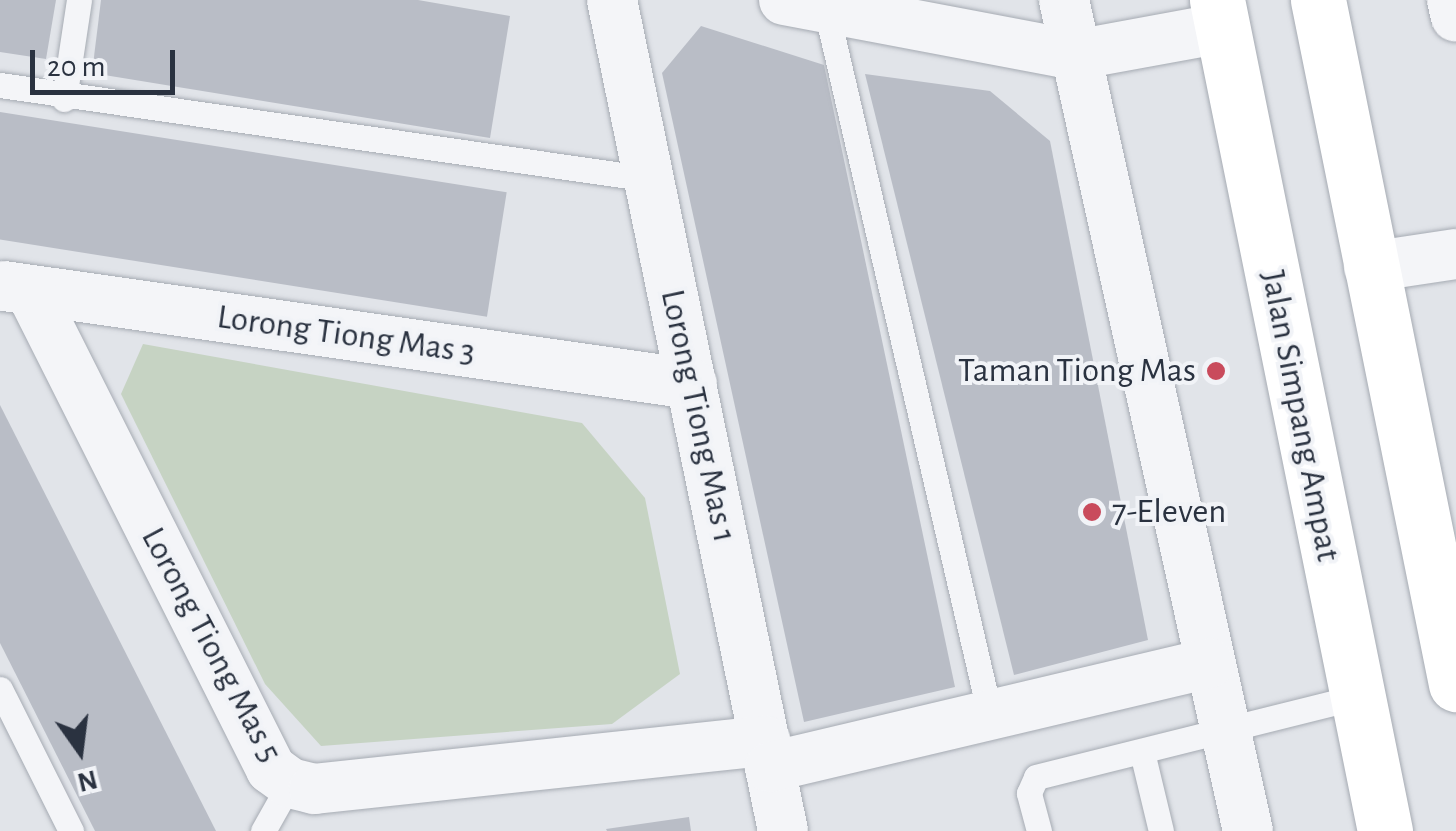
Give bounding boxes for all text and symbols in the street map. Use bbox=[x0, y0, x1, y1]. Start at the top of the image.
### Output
scale bar bbox=[35, 30, 180, 92]
text: 20 m bbox=[47, 52, 105, 82]
street label: Jalan Simpang Ampat bbox=[1251, 267, 1349, 565]
street label: Lorong Tiong Mas 1 bbox=[651, 286, 745, 546]
street label: Lorong Tiong Mas 3 bbox=[214, 296, 478, 374]
place label: Taman Tiong Mas bbox=[958, 350, 1196, 392]
marker: Taman Tiong Mas bbox=[1205, 360, 1227, 382]
place label: 7-Eleven bbox=[1112, 491, 1226, 533]
marker: 7-Eleven bbox=[1081, 501, 1103, 523]
street label: Lorong Tiong Mas 5 bbox=[131, 520, 291, 770]
north arrow bbox=[30, 701, 130, 801]
text: N bbox=[74, 764, 100, 796]

